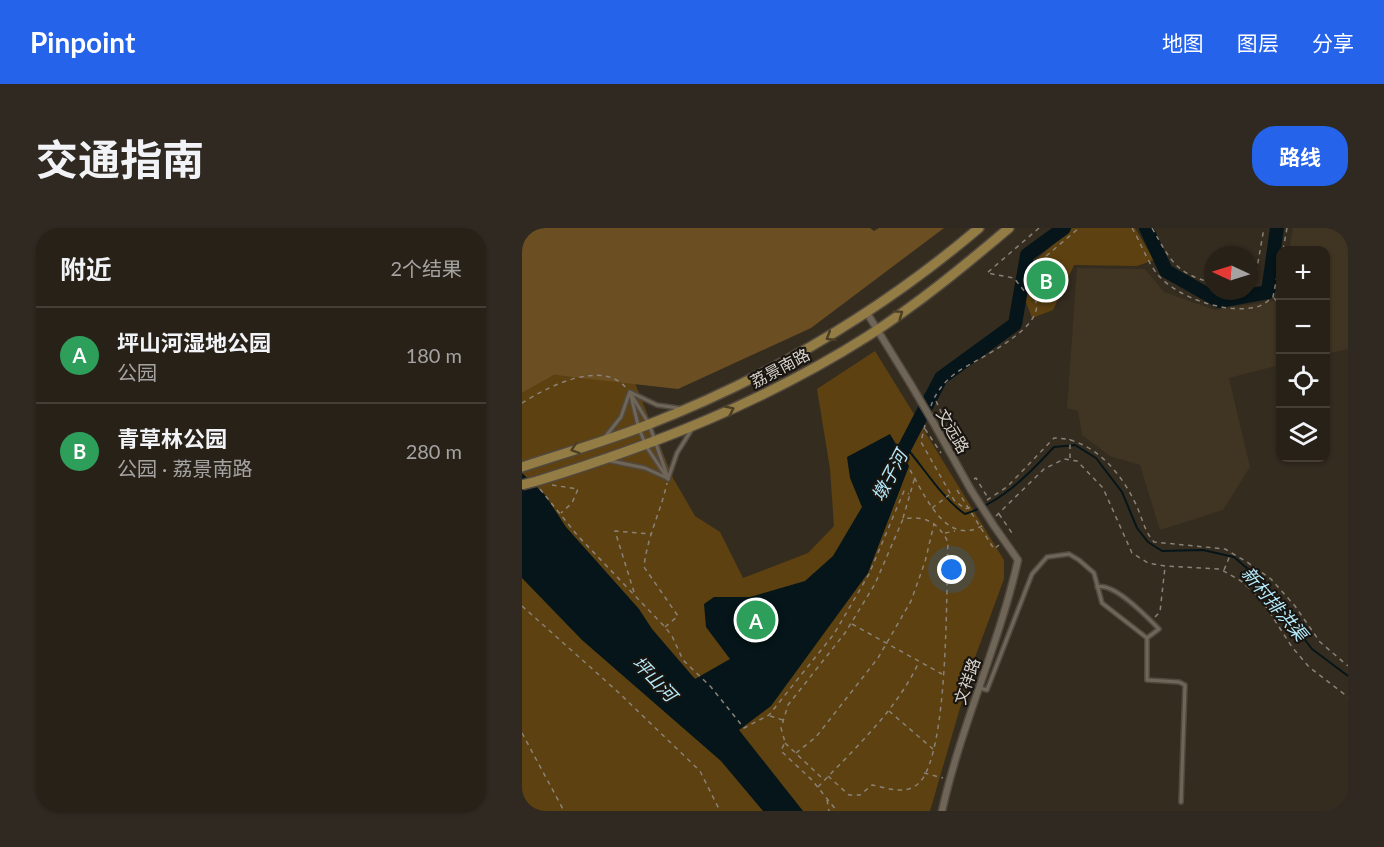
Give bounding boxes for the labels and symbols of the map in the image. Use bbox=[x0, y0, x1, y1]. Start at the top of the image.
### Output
north arrow bbox=[1204, 246, 1258, 300]
pin: B bbox=[1026, 257, 1066, 302]
one-way arrow bbox=[892, 311, 903, 322]
one-way arrow bbox=[826, 329, 836, 341]
street label: 荔景南路 bbox=[747, 344, 812, 391]
street label: 文远路 bbox=[933, 405, 974, 456]
one-way arrow bbox=[723, 406, 734, 418]
one-way arrow bbox=[570, 442, 581, 455]
water label: 墩子河 bbox=[867, 444, 913, 505]
your location bbox=[937, 555, 966, 584]
water label: 新村排洪渠 bbox=[1237, 562, 1314, 647]
pin: A bbox=[736, 598, 776, 642]
water label: 坪山河 bbox=[628, 651, 683, 708]
street label: 文祥路 bbox=[950, 655, 983, 707]

